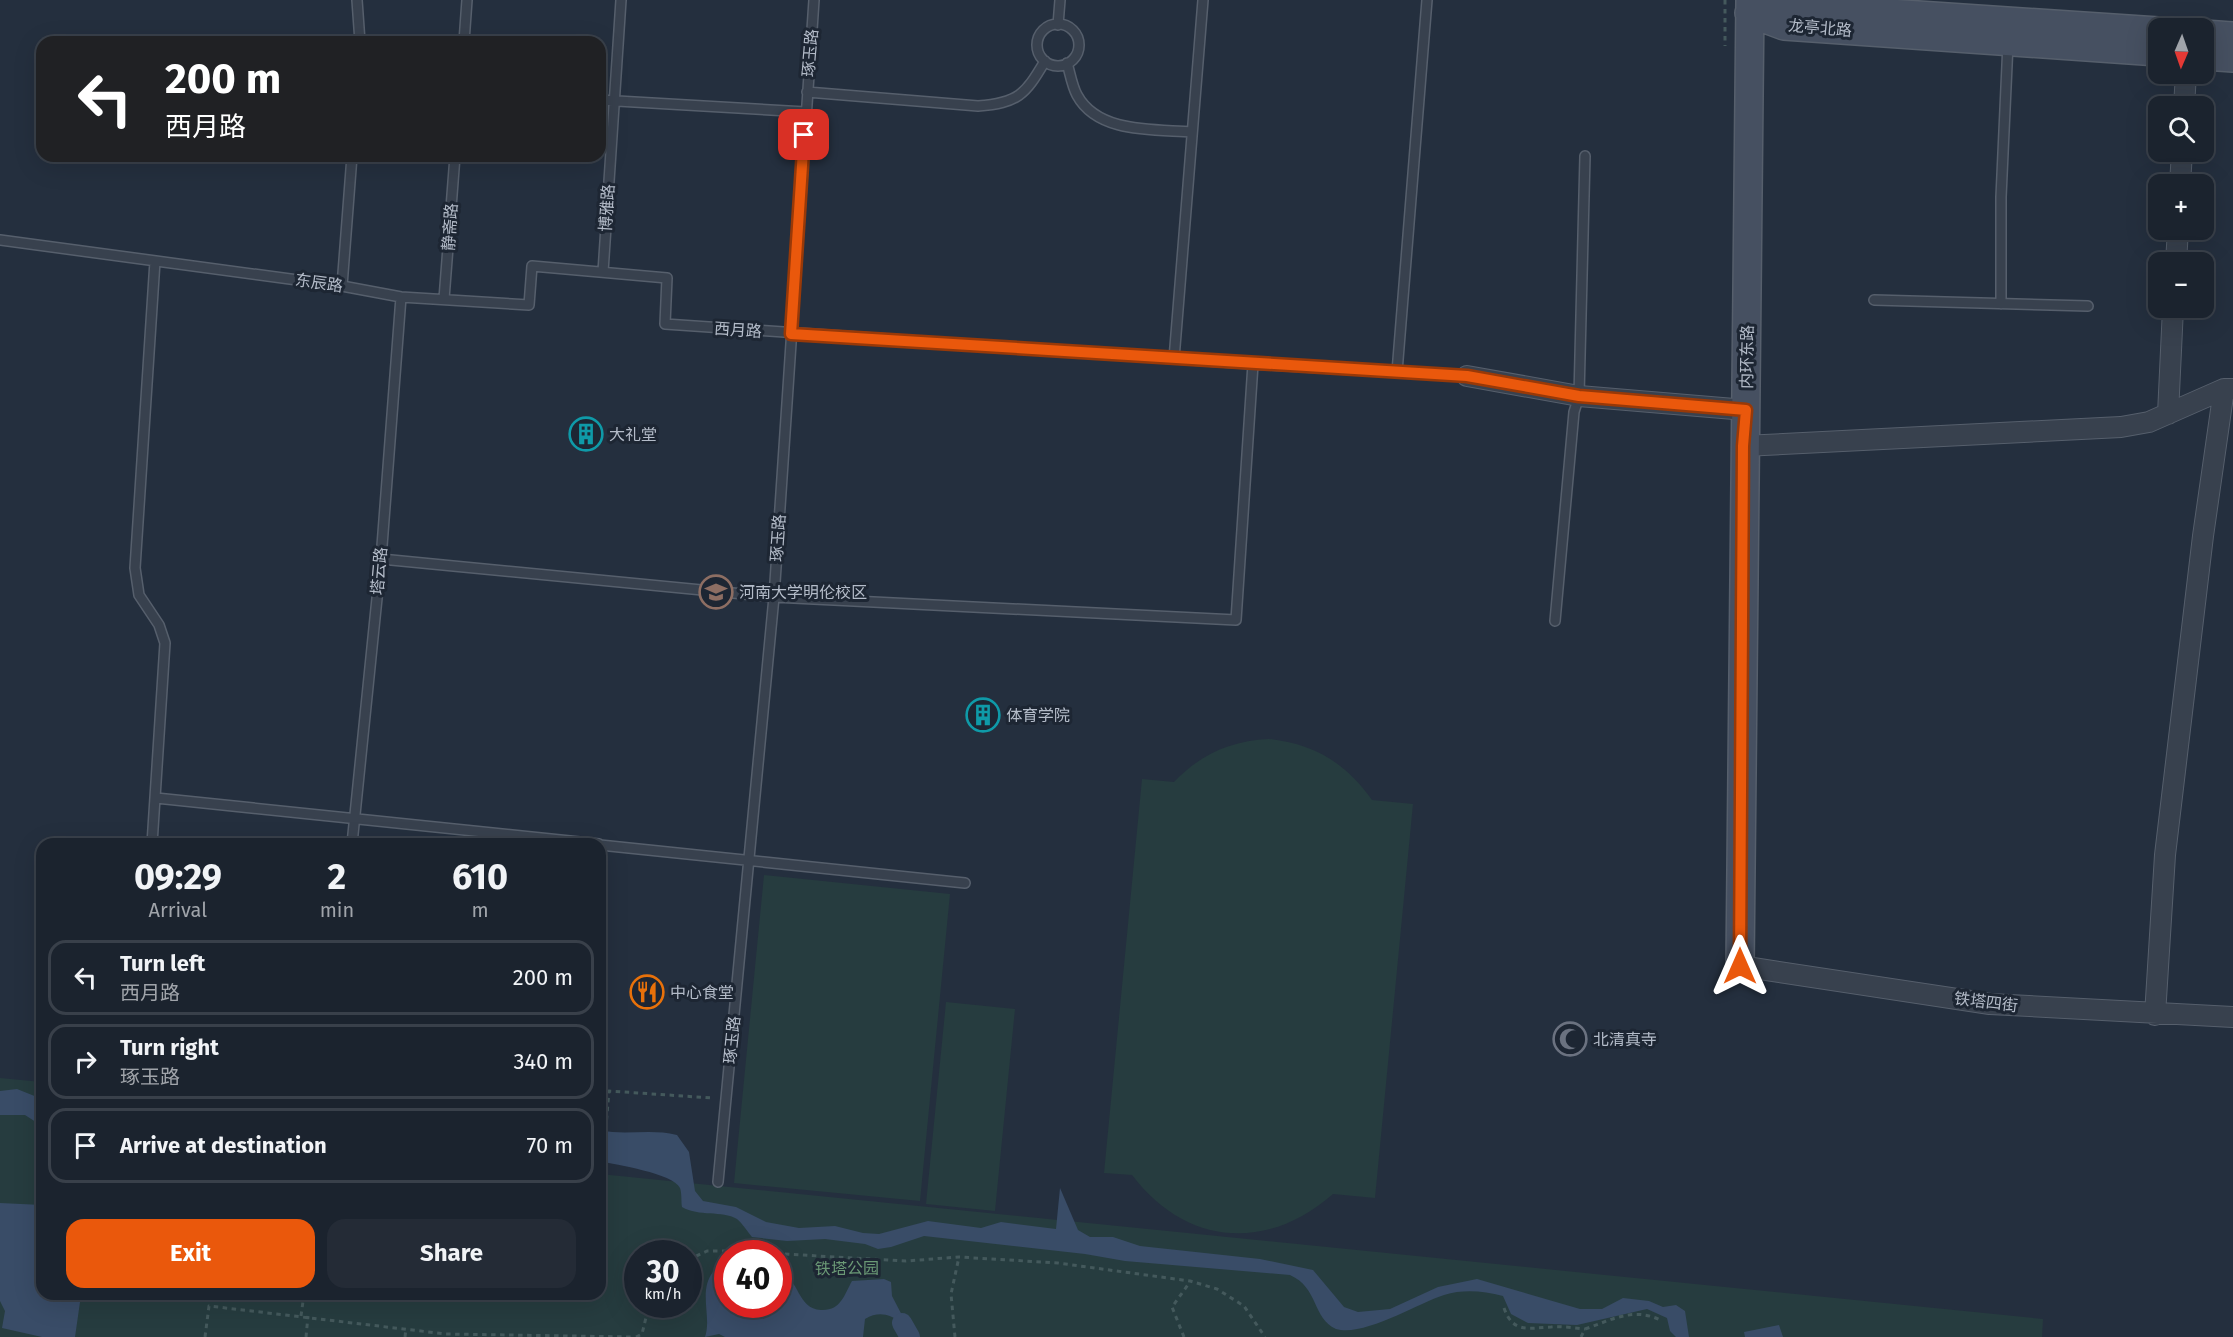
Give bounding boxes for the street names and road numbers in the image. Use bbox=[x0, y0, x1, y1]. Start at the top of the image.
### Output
street label: 龙亭北路 bbox=[1787, 16, 1853, 40]
street label: 琢玉路 bbox=[798, 28, 822, 78]
street label: 博雅路 bbox=[596, 183, 618, 233]
street label: 静斋路 bbox=[439, 202, 461, 252]
street label: 东辰路 bbox=[294, 270, 344, 296]
street label: 西月路 bbox=[713, 319, 763, 341]
street label: 内环东路 bbox=[1737, 325, 1757, 389]
street label: 琢玉路 bbox=[767, 513, 789, 563]
street label: 塔云路 bbox=[367, 546, 391, 596]
street label: 铁塔四街 bbox=[1953, 989, 2019, 1015]
street label: 琢玉路 bbox=[720, 1015, 744, 1065]

